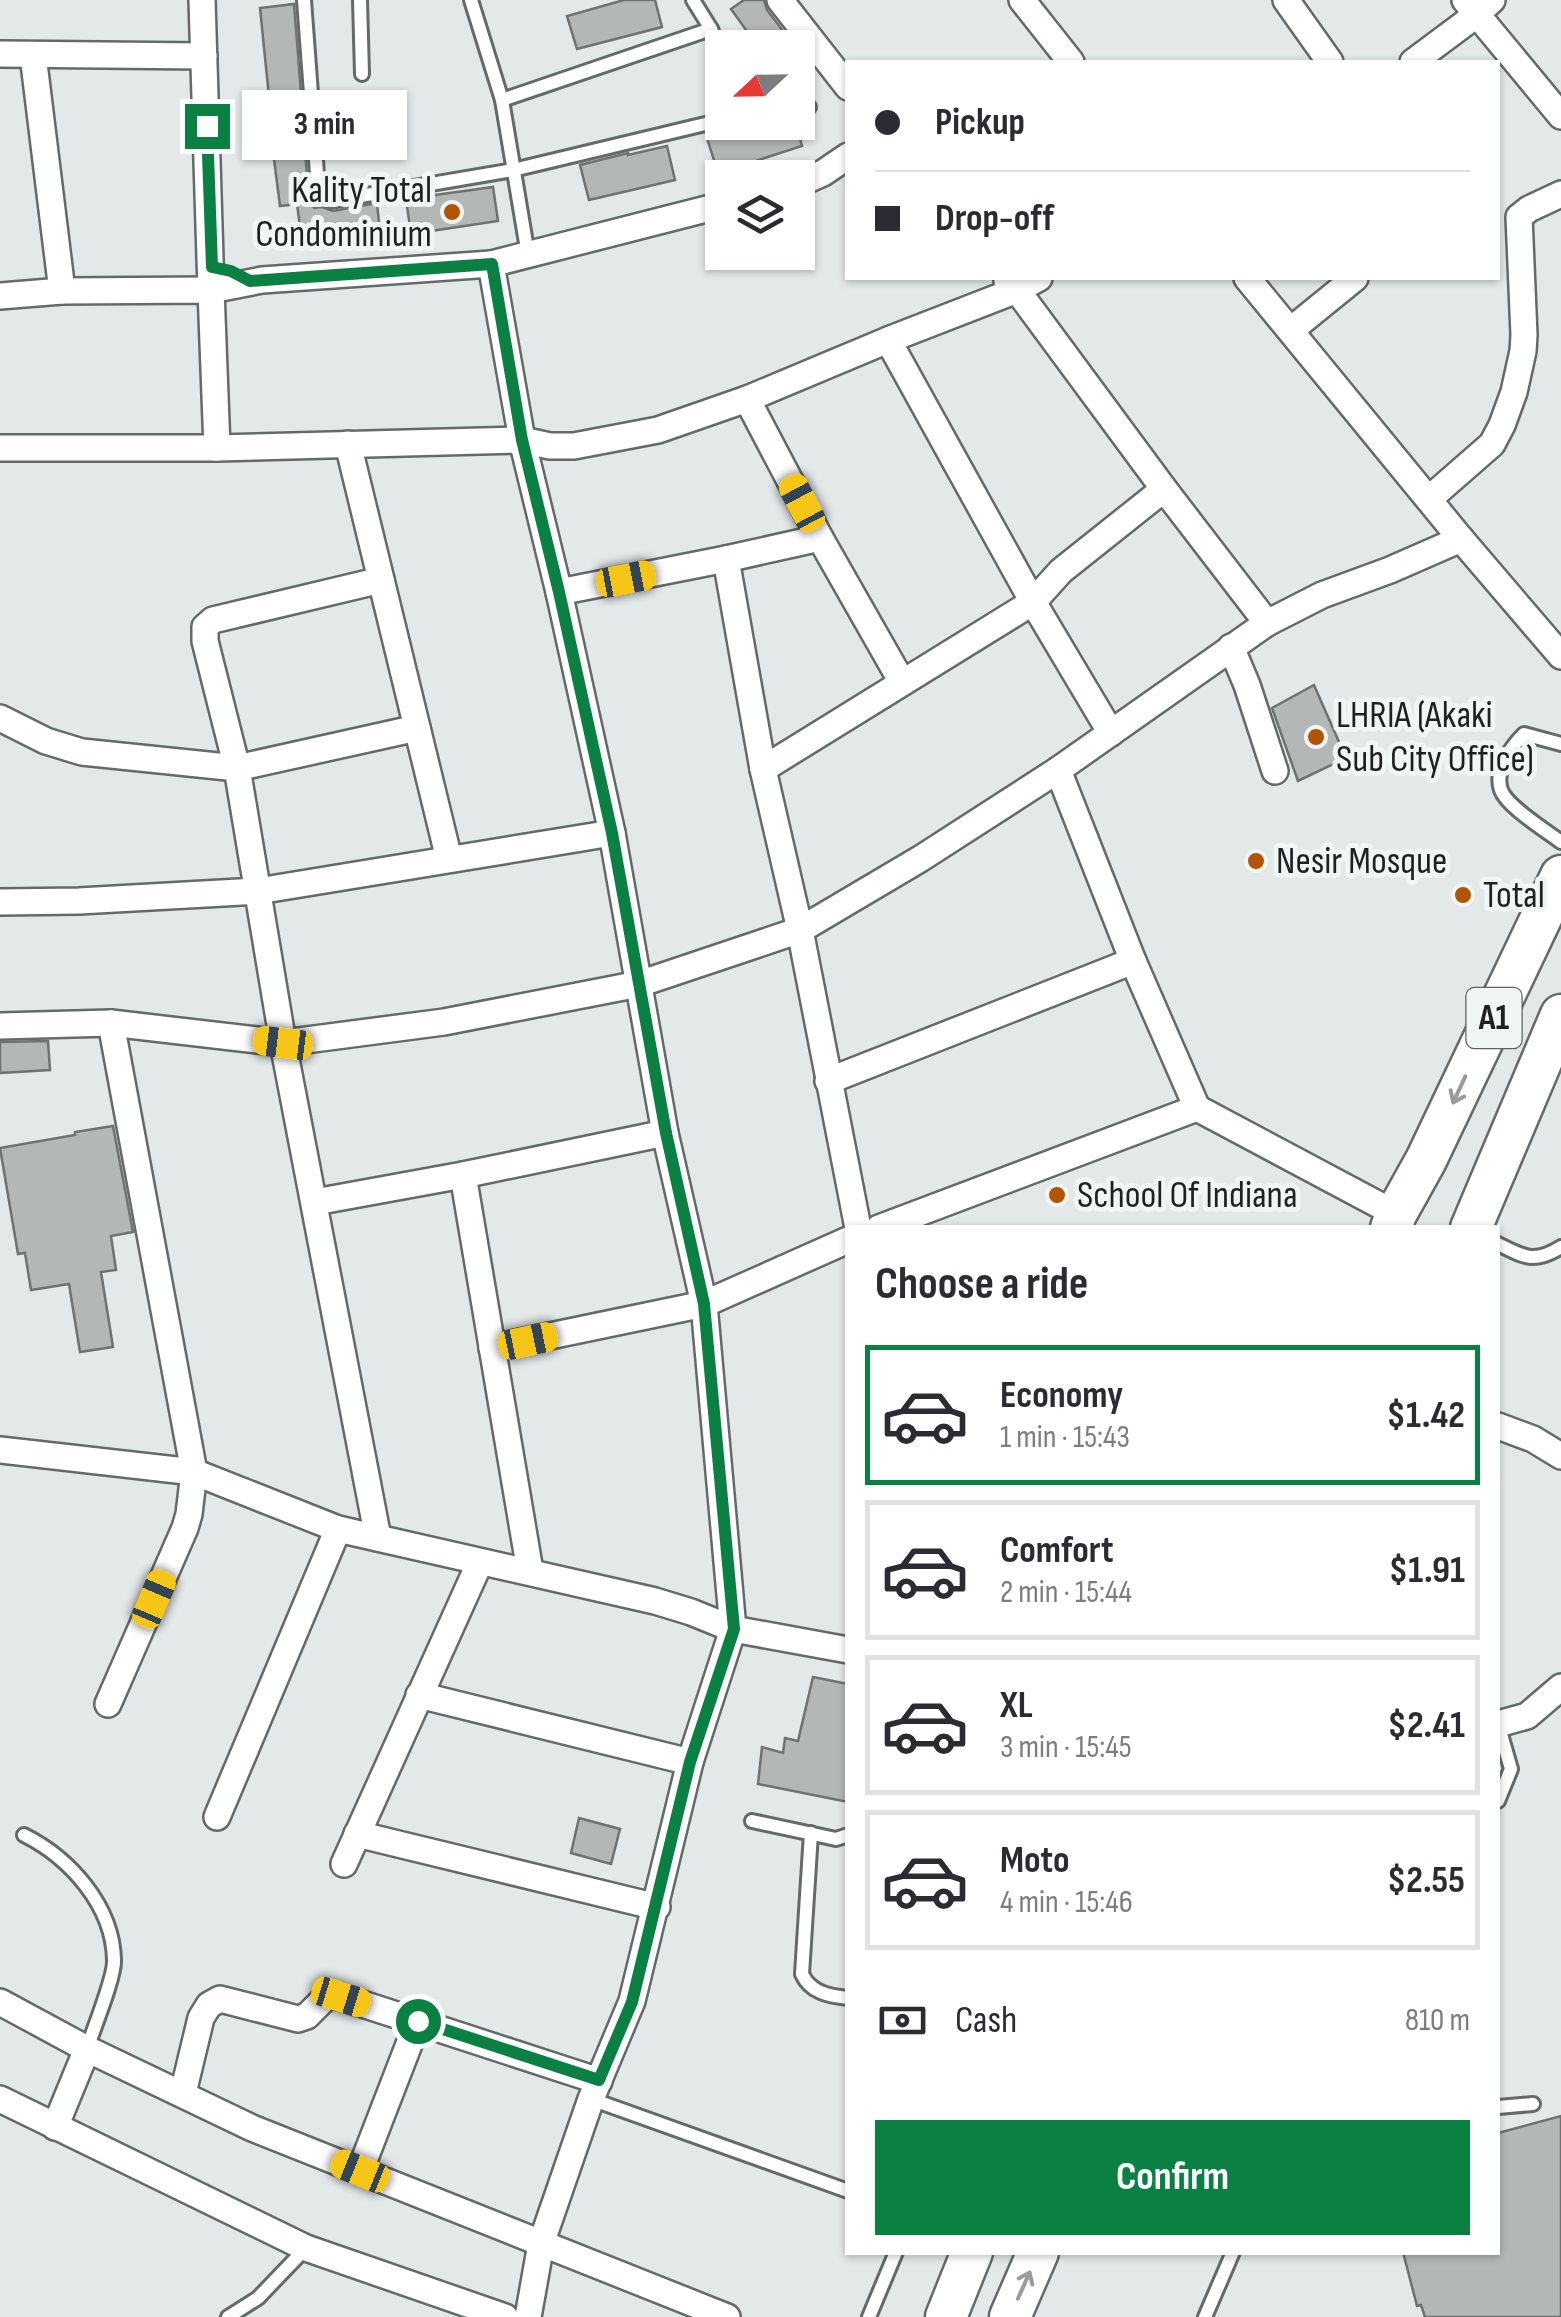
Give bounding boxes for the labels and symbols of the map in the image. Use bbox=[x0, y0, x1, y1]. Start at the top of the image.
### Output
north arrow bbox=[705, 30, 815, 140]
callout: 3 min bbox=[242, 91, 407, 161]
route end bbox=[185, 104, 230, 149]
place label: Kality Total Condominium bbox=[255, 168, 432, 257]
marker: Kality Total Condominium bbox=[441, 201, 463, 223]
car bbox=[775, 469, 829, 537]
car bbox=[594, 559, 658, 599]
place label: LHRIA (Akaki Sub City Office) bbox=[1336, 693, 1534, 782]
marker: LHRIA (Akaki Sub City Office) bbox=[1305, 726, 1327, 748]
place label: Nesir Mosque bbox=[1276, 839, 1447, 884]
marker: Nesir Mosque bbox=[1245, 850, 1267, 872]
place label: Total bbox=[1483, 873, 1545, 918]
marker: Total bbox=[1452, 884, 1474, 906]
road number: A1 bbox=[1466, 988, 1522, 1048]
car bbox=[251, 1024, 315, 1062]
one-way arrow bbox=[1449, 1074, 1468, 1104]
place label: School Of Indiana bbox=[1077, 1173, 1298, 1218]
marker: School Of Indiana bbox=[1046, 1184, 1068, 1206]
car bbox=[496, 1320, 560, 1362]
car bbox=[128, 1566, 180, 1632]
car bbox=[308, 1974, 374, 2020]
route start bbox=[396, 1999, 441, 2044]
car bbox=[327, 2146, 393, 2196]
one-way arrow bbox=[1016, 2270, 1034, 2301]

